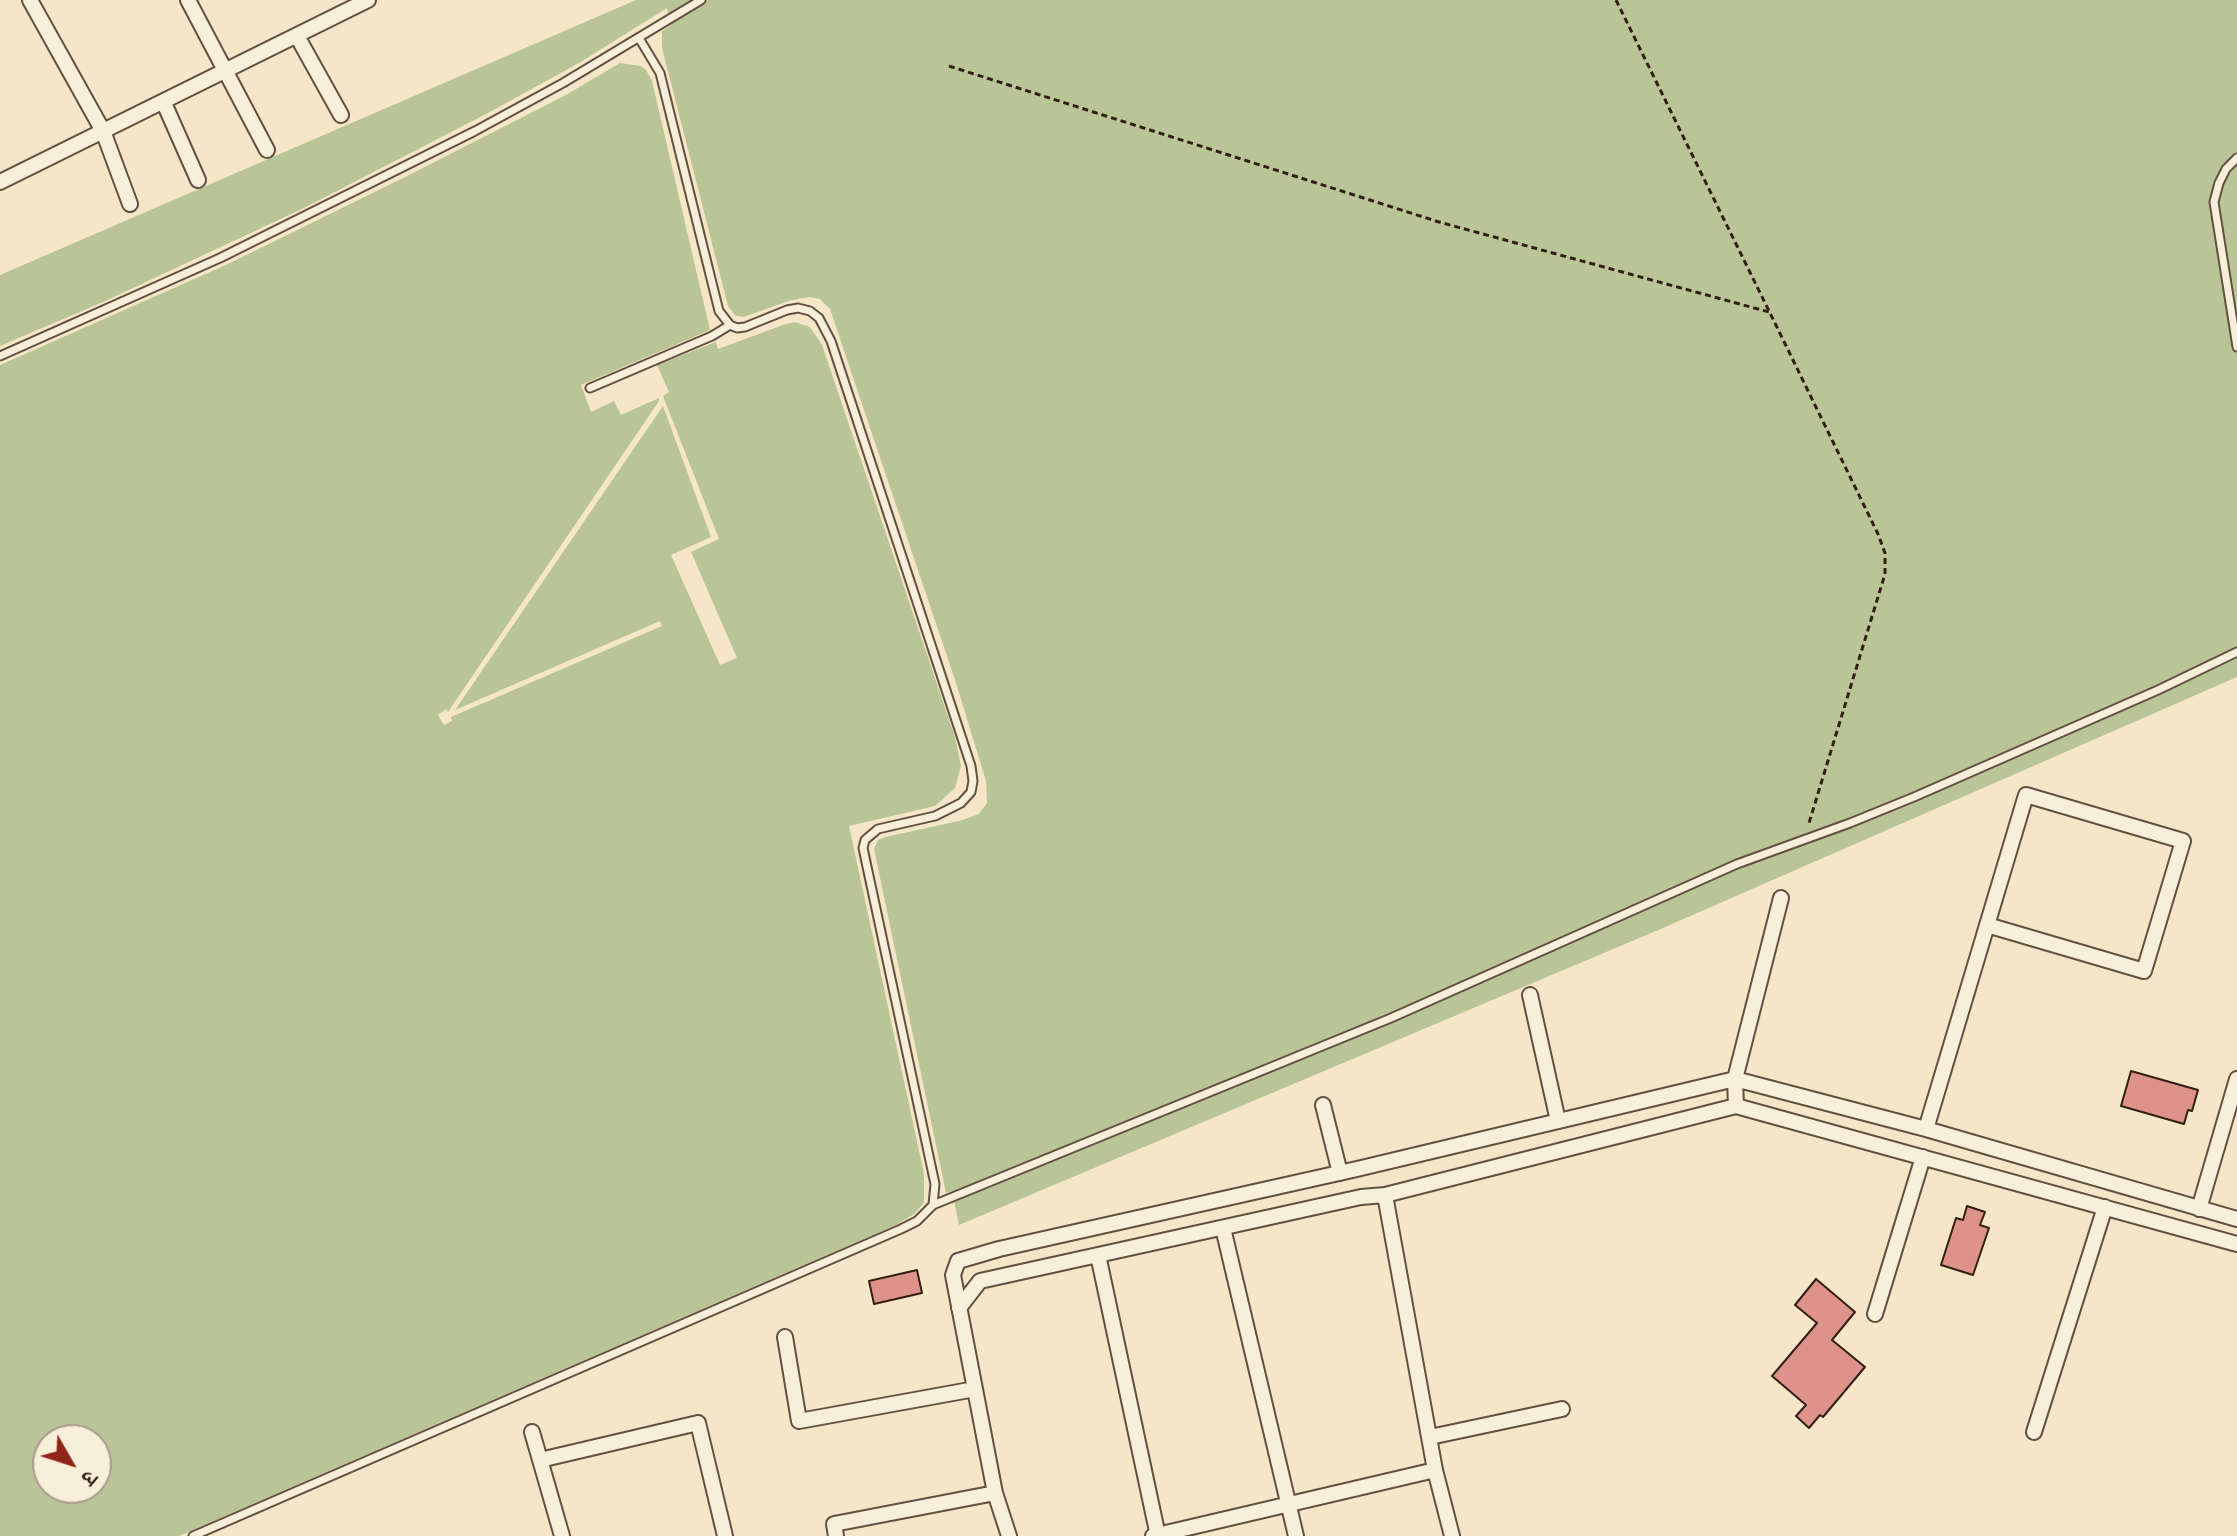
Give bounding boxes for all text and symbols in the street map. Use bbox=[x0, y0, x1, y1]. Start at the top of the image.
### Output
north arrow bbox=[32, 1424, 112, 1504]
text: उ bbox=[74, 1464, 104, 1492]

